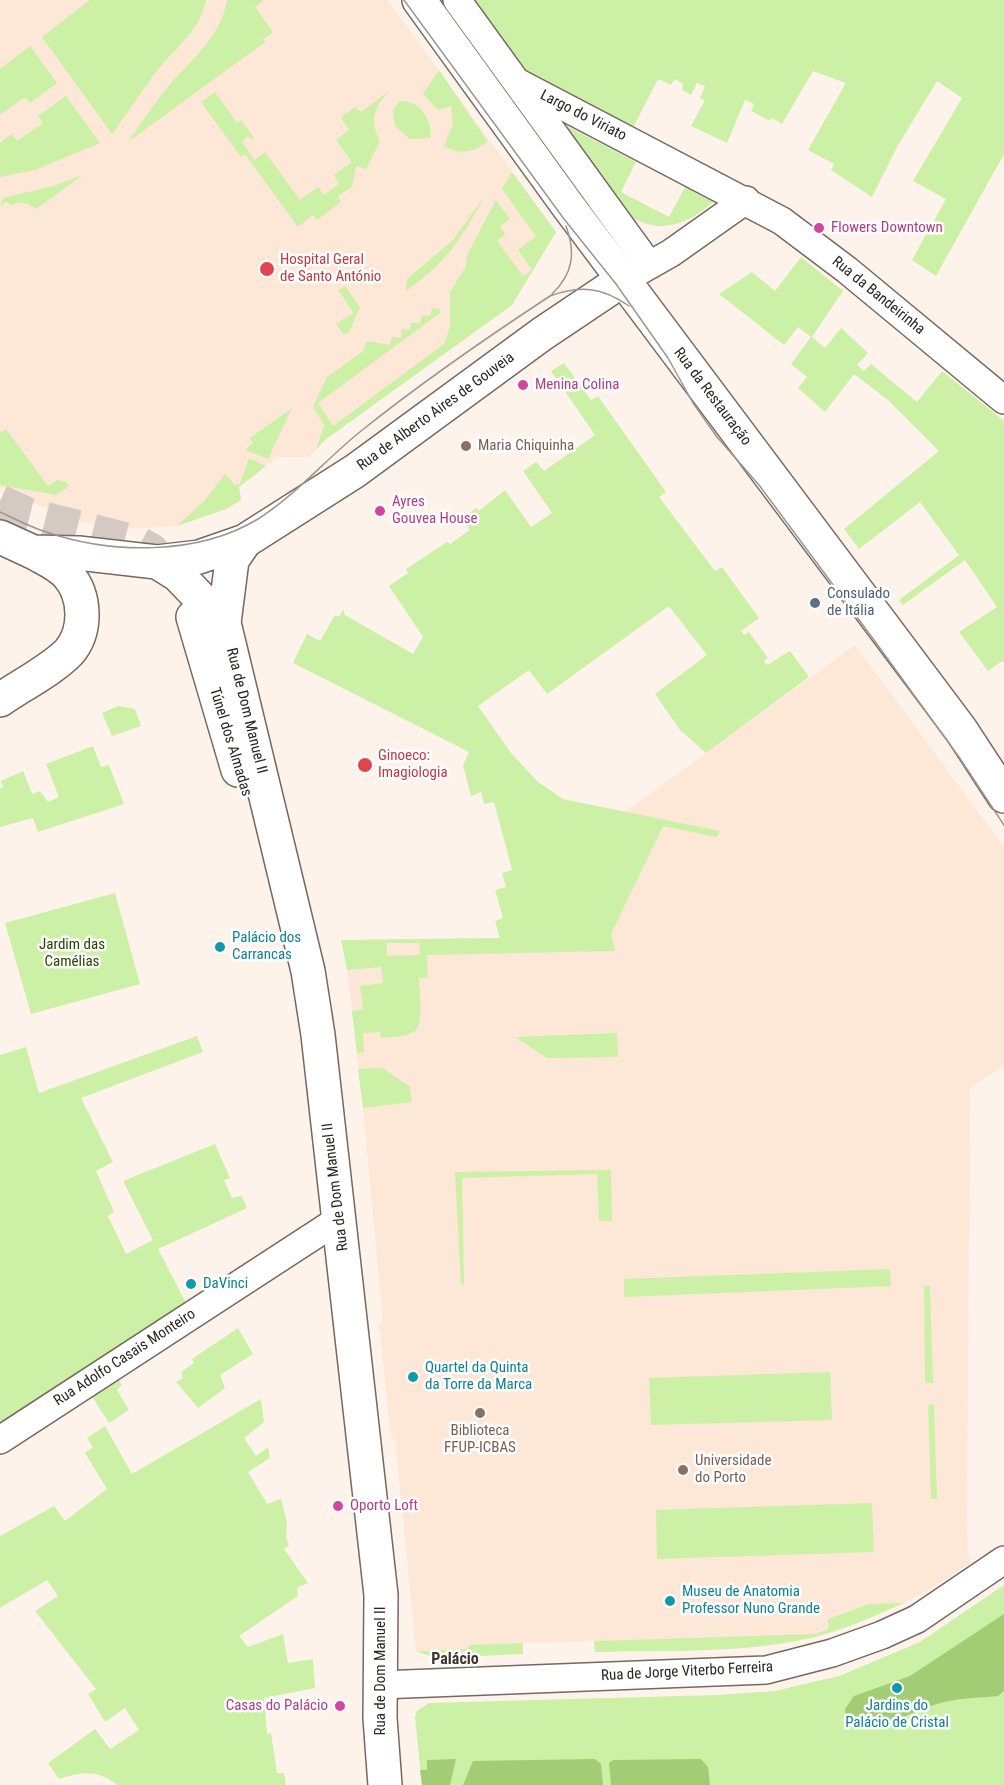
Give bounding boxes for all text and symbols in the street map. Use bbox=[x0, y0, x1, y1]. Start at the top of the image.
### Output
street label: Largo do Viriato bbox=[537, 87, 629, 145]
place label: Flowers Downtown bbox=[831, 219, 943, 237]
marker: Flowers Downtown bbox=[812, 221, 826, 235]
place label: Hospital Geral de Santo António bbox=[280, 251, 381, 286]
street label: Rua da Bandeirinha bbox=[828, 253, 928, 339]
marker: Hospital Geral de Santo António bbox=[258, 260, 276, 278]
street label: Rua da Restauração bbox=[669, 345, 755, 449]
street label: Rua de Alberto Aires de Gouveia bbox=[354, 349, 518, 475]
place label: Menina Colina bbox=[535, 376, 619, 394]
marker: Menina Colina bbox=[516, 378, 530, 392]
place label: Maria Chiquinha bbox=[478, 437, 574, 455]
marker: Maria Chiquinha bbox=[459, 439, 473, 453]
place label: Ayres Gouvea House bbox=[392, 493, 478, 528]
marker: Ayres Gouvea House bbox=[373, 504, 387, 518]
place label: Consulado de Itália bbox=[827, 585, 890, 620]
marker: Consulado de Itália bbox=[808, 596, 822, 610]
street label: Rua de Dom Manuel II bbox=[222, 646, 270, 776]
street label: Túnel dos Almadas bbox=[205, 685, 255, 799]
place label: Ginoeco: Imagiologia bbox=[378, 747, 448, 782]
marker: Ginoeco: Imagiologia bbox=[356, 756, 374, 774]
place label: Palácio dos Carrancas bbox=[232, 929, 301, 964]
park label: Jardim das Camélias bbox=[39, 936, 105, 971]
marker: Palácio dos Carrancas bbox=[213, 940, 227, 954]
street label: Rua de Dom Manuel II bbox=[319, 1122, 353, 1252]
place label: DaVinci bbox=[203, 1275, 248, 1293]
marker: DaVinci bbox=[184, 1277, 198, 1291]
street label: Rua Adolfo Casais Monteiro bbox=[51, 1306, 199, 1410]
place label: Quartel da Quinta da Torre da Marca bbox=[425, 1359, 532, 1394]
marker: Quartel da Quinta da Torre da Marca bbox=[406, 1370, 420, 1384]
marker: Biblioteca FFUP-ICBAS bbox=[473, 1406, 487, 1420]
place label: Biblioteca FFUP-ICBAS bbox=[444, 1422, 516, 1457]
place label: Universidade do Porto bbox=[695, 1452, 771, 1487]
marker: Universidade do Porto bbox=[676, 1463, 690, 1477]
place label: Oporto Loft bbox=[350, 1497, 418, 1515]
marker: Oporto Loft bbox=[331, 1499, 345, 1513]
place label: Museu de Anatomia Professor Nuno Grande bbox=[682, 1583, 820, 1618]
marker: Museu de Anatomia Professor Nuno Grande bbox=[663, 1594, 677, 1608]
street label: Rua de Dom Manuel II bbox=[372, 1606, 390, 1736]
district label: Palácio bbox=[431, 1650, 479, 1670]
street label: Rua de Jorge Viterbo Ferreira bbox=[601, 1659, 773, 1685]
marker: Jardins do Palácio de Cristal bbox=[890, 1681, 904, 1695]
place label: Casas do Palácio bbox=[226, 1697, 328, 1715]
place label: Jardins do Palácio de Cristal bbox=[845, 1697, 949, 1732]
marker: Casas do Palácio bbox=[333, 1699, 347, 1713]

